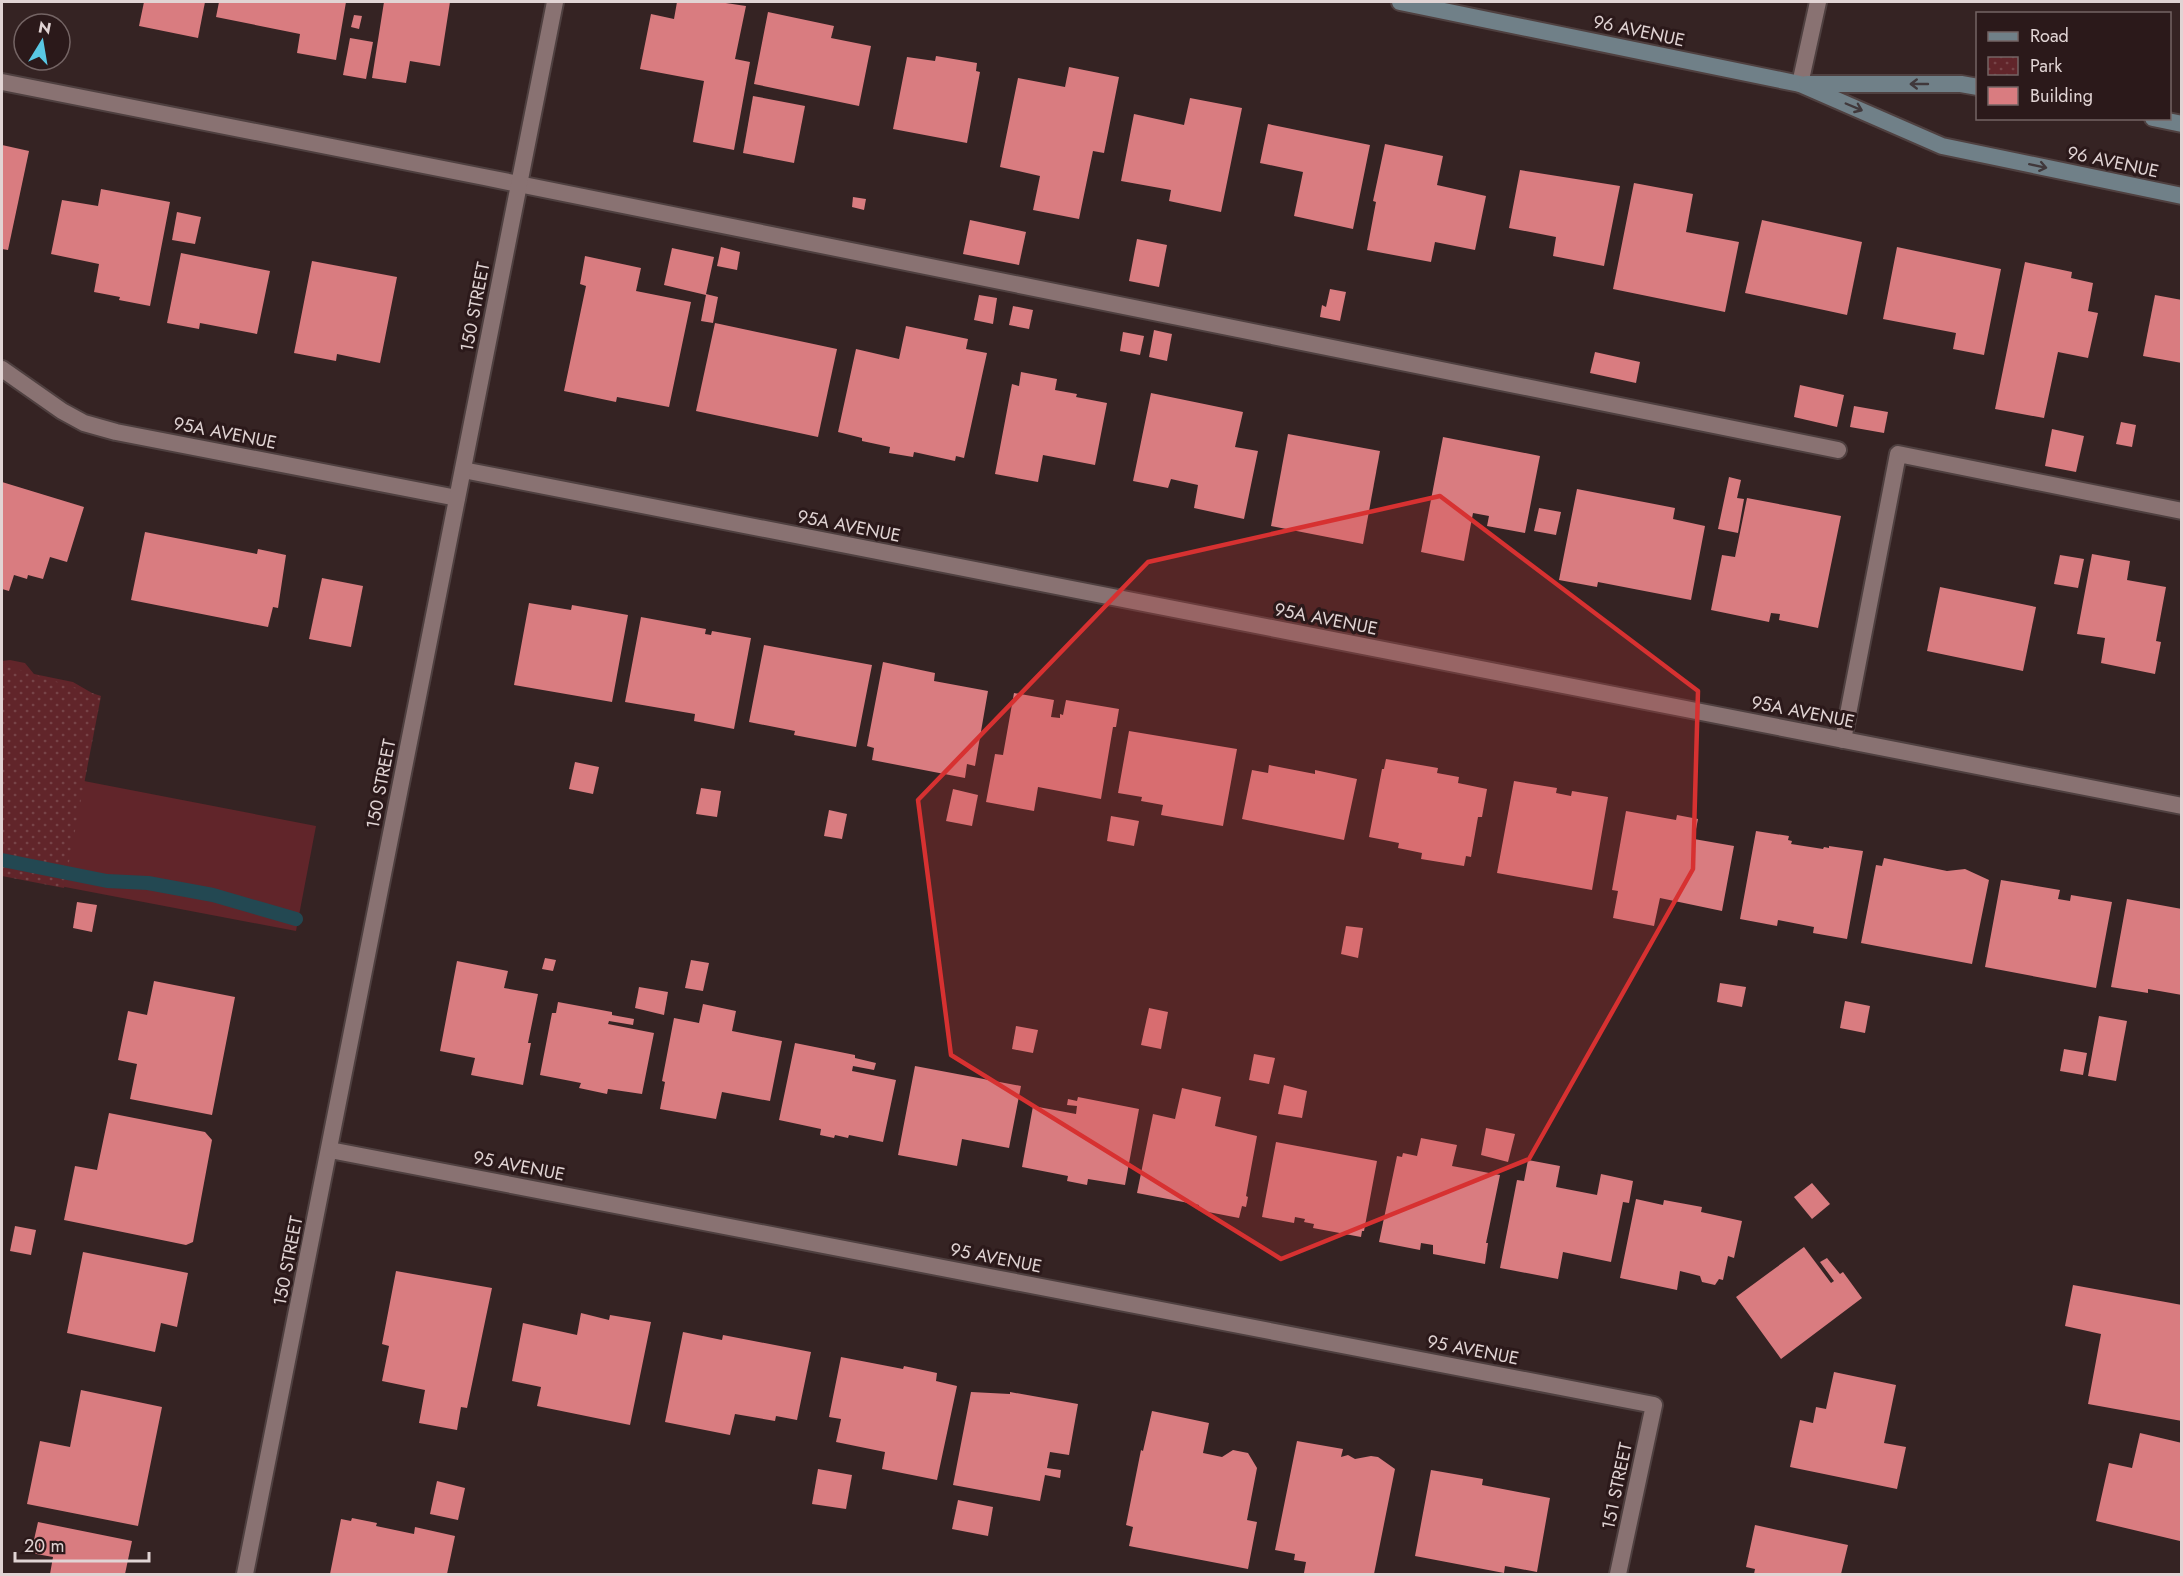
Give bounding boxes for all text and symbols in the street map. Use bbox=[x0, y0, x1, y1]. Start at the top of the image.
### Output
street label: 96 AVENUE bbox=[1591, 9, 1687, 53]
north arrow bbox=[12, 12, 72, 72]
legend bbox=[1976, 12, 2171, 120]
text: N bbox=[36, 15, 53, 40]
text: Road bbox=[2030, 23, 2069, 49]
text: Park bbox=[2030, 53, 2062, 79]
one-way arrow bbox=[1910, 78, 1930, 90]
text: Building bbox=[2030, 83, 2093, 109]
one-way arrow bbox=[1844, 102, 1862, 114]
street label: 96 AVENUE bbox=[2065, 140, 2161, 184]
one-way arrow bbox=[2028, 161, 2048, 172]
street label: 150 STREET bbox=[454, 259, 497, 354]
street label: 95A AVENUE bbox=[171, 410, 279, 456]
street label: 95A AVENUE bbox=[795, 503, 903, 549]
street label: 95A AVENUE bbox=[1272, 596, 1380, 642]
street label: 95A AVENUE bbox=[1749, 689, 1857, 735]
street label: 150 STREET bbox=[360, 736, 403, 831]
street label: 95 AVENUE bbox=[471, 1144, 567, 1188]
street label: 150 STREET bbox=[267, 1213, 310, 1308]
street label: 95 AVENUE bbox=[948, 1236, 1044, 1280]
street label: 95 AVENUE bbox=[1425, 1328, 1521, 1372]
street label: 151 STREET bbox=[1595, 1440, 1639, 1532]
scale bar bbox=[15, 1525, 148, 1563]
text: 20 m bbox=[24, 1533, 64, 1559]

